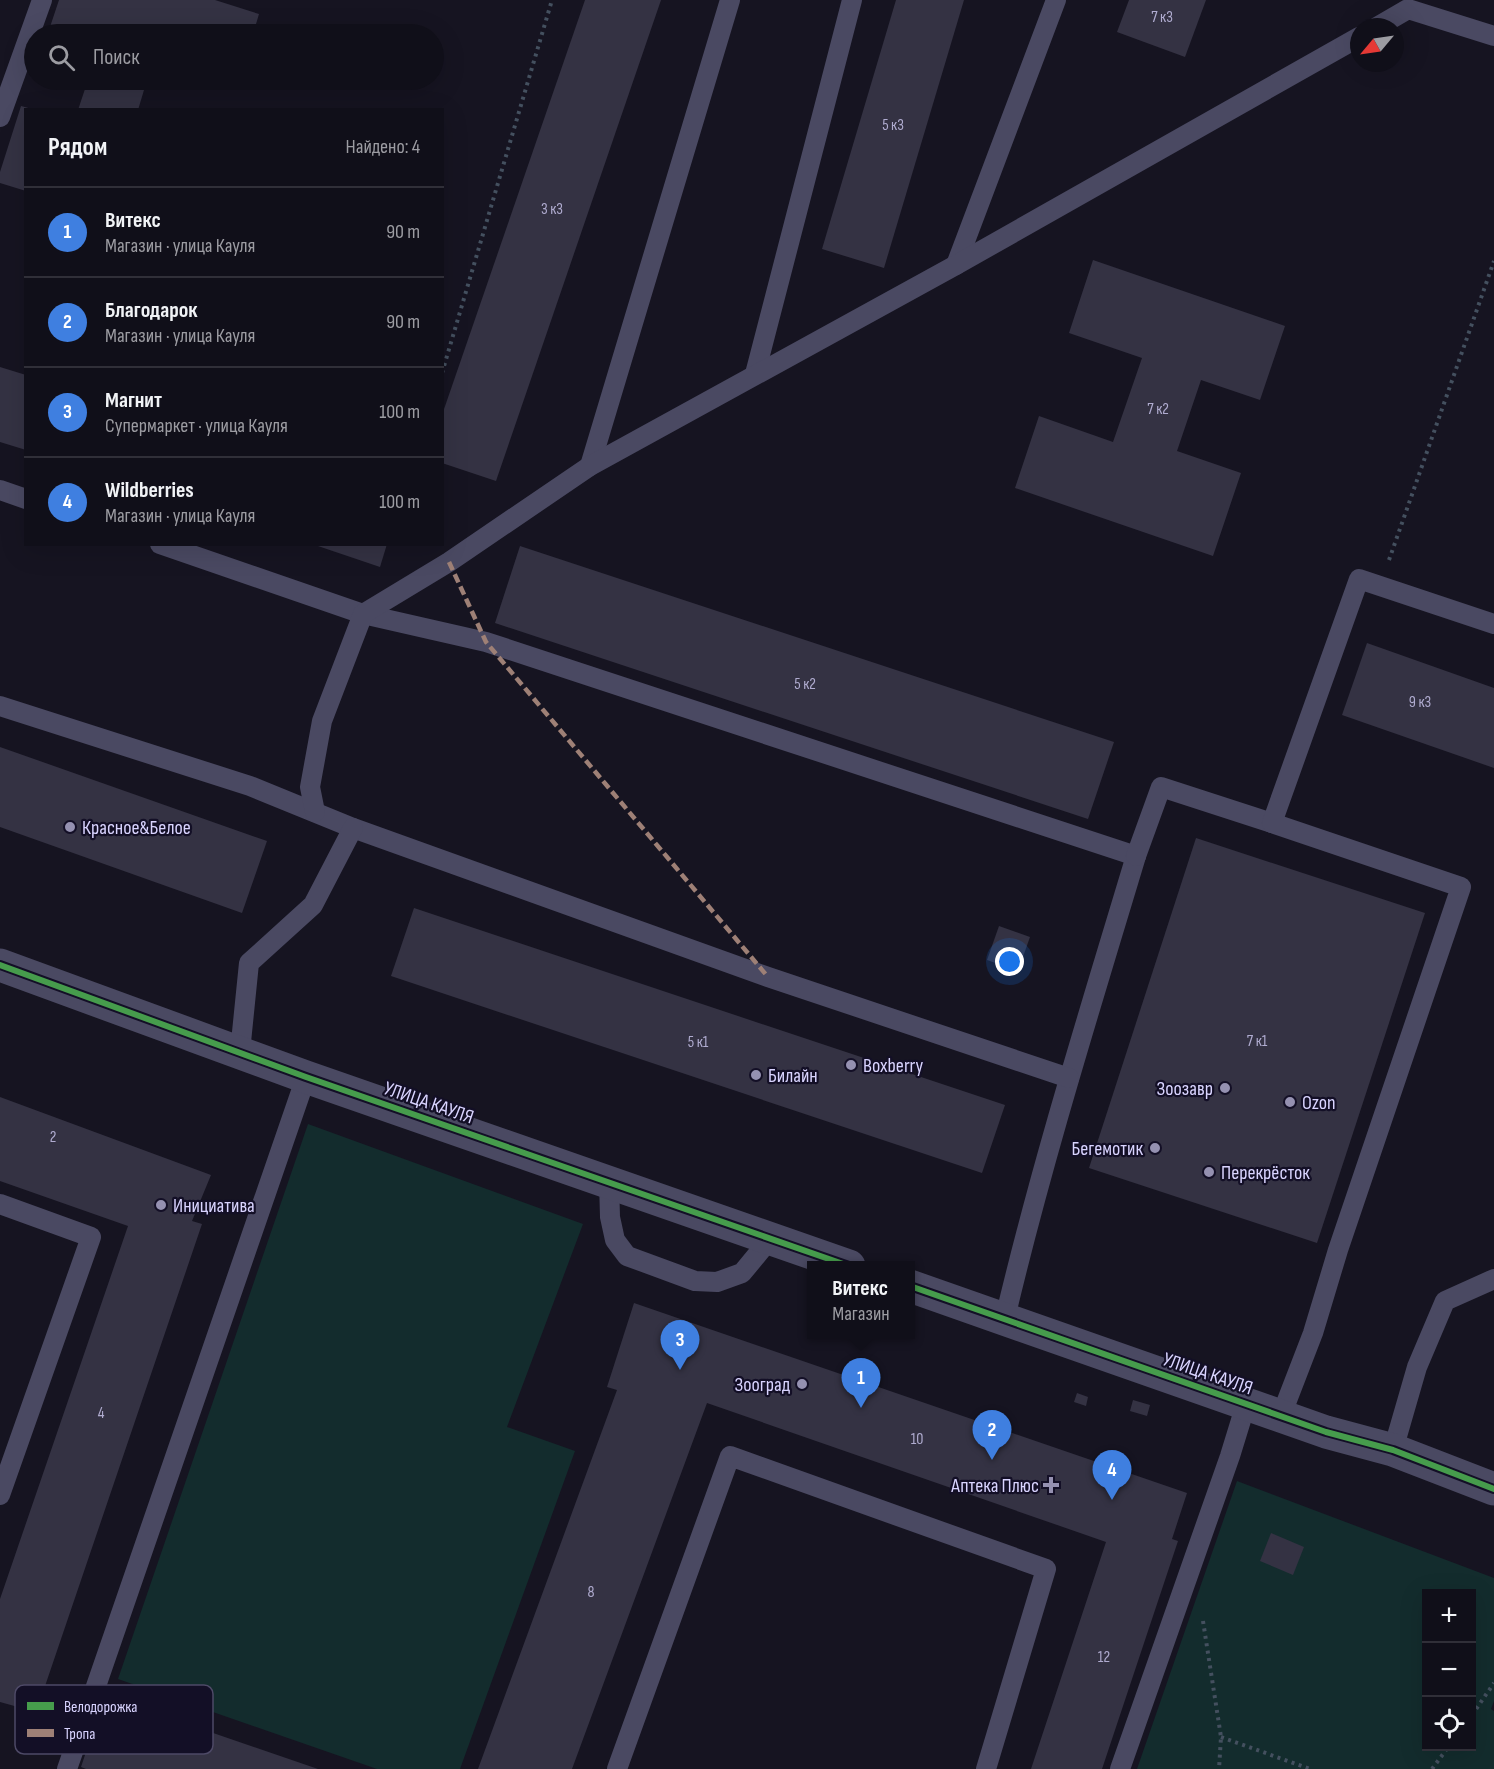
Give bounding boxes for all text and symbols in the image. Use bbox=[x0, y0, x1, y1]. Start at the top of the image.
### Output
house number: 7 к3 bbox=[1151, 8, 1173, 27]
north arrow bbox=[1350, 18, 1404, 72]
search box bbox=[24, 24, 444, 90]
icon: search bbox=[45, 41, 78, 74]
text: Поиск bbox=[93, 44, 139, 71]
house number: 5 к3 bbox=[882, 116, 904, 135]
text: Рядом bbox=[48, 132, 107, 163]
text: Найдено: 4 bbox=[346, 135, 420, 159]
house number: 3 к3 bbox=[541, 200, 563, 219]
text: Витекс bbox=[105, 207, 161, 234]
text: 1 bbox=[64, 220, 71, 244]
text: 90 m bbox=[386, 220, 420, 244]
text: Магазин · улица Кауля bbox=[105, 234, 255, 258]
text: Благодарок bbox=[105, 297, 198, 324]
text: 2 bbox=[63, 310, 72, 334]
text: 90 m bbox=[386, 310, 420, 334]
text: Магазин · улица Кауля bbox=[105, 324, 255, 348]
text: Магнит bbox=[105, 387, 162, 414]
text: 3 bbox=[63, 400, 72, 424]
text: 100 m bbox=[379, 400, 420, 424]
house number: 7 к2 bbox=[1147, 400, 1169, 419]
text: Супермаркет · улица Кауля bbox=[105, 414, 288, 438]
text: Wildberries bbox=[105, 477, 194, 504]
text: 4 bbox=[63, 490, 72, 514]
text: 100 m bbox=[379, 490, 420, 514]
text: Магазин · улица Кауля bbox=[105, 504, 255, 528]
house number: 5 к2 bbox=[794, 675, 816, 694]
house number: 9 к3 bbox=[1409, 693, 1431, 712]
place label: Красное&Белое bbox=[82, 816, 191, 840]
marker: Красное&Белое bbox=[63, 820, 77, 834]
your location bbox=[995, 947, 1024, 976]
house number: 7 к1 bbox=[1247, 1032, 1268, 1051]
house number: 5 к1 bbox=[688, 1033, 709, 1052]
place label: Boxberry bbox=[863, 1054, 924, 1078]
marker: Boxberry bbox=[844, 1058, 858, 1072]
place label: Билайн bbox=[768, 1064, 818, 1088]
marker: Билайн bbox=[749, 1068, 763, 1082]
street label: УЛИЦА КАУЛЯ bbox=[381, 1076, 477, 1129]
place label: Зоозавр bbox=[1156, 1077, 1213, 1101]
marker: Зоозавр bbox=[1218, 1081, 1232, 1095]
place label: Ozon bbox=[1302, 1091, 1336, 1115]
marker: Ozon bbox=[1283, 1095, 1297, 1109]
house number: 2 bbox=[50, 1128, 56, 1147]
place label: Бегемотик bbox=[1071, 1137, 1143, 1161]
marker: Бегемотик bbox=[1148, 1141, 1162, 1155]
place label: Перекрёсток bbox=[1221, 1161, 1310, 1185]
marker: Перекрёсток bbox=[1202, 1165, 1216, 1179]
place label: Инициатива bbox=[173, 1194, 255, 1218]
marker: Инициатива bbox=[154, 1198, 168, 1212]
popup bbox=[807, 1261, 915, 1339]
text: Витекс bbox=[832, 1275, 888, 1302]
text: Магазин bbox=[832, 1302, 890, 1326]
pin: 3 bbox=[660, 1320, 700, 1370]
street label: УЛИЦА КАУЛЯ bbox=[1160, 1347, 1256, 1400]
pin: 1 bbox=[842, 1358, 880, 1408]
place label: Зооград bbox=[734, 1373, 791, 1397]
marker: Зооград bbox=[795, 1377, 809, 1391]
house number: 4 bbox=[98, 1404, 105, 1423]
pin: 2 bbox=[972, 1410, 1012, 1460]
house number: 10 bbox=[911, 1430, 923, 1449]
pin: 4 bbox=[1092, 1450, 1132, 1500]
place label: Аптека Плюс bbox=[950, 1474, 1039, 1498]
marker: Аптека Плюс bbox=[1044, 1478, 1058, 1492]
house number: 8 bbox=[587, 1583, 595, 1602]
map controls bbox=[1422, 1589, 1476, 1751]
button: + bbox=[1422, 1589, 1476, 1643]
button: − bbox=[1422, 1643, 1476, 1697]
house number: 12 bbox=[1098, 1648, 1110, 1667]
legend bbox=[15, 1685, 213, 1754]
button: locate bbox=[1422, 1697, 1476, 1751]
text: Велодорожка bbox=[64, 1698, 137, 1717]
text: Тропа bbox=[64, 1725, 95, 1744]

